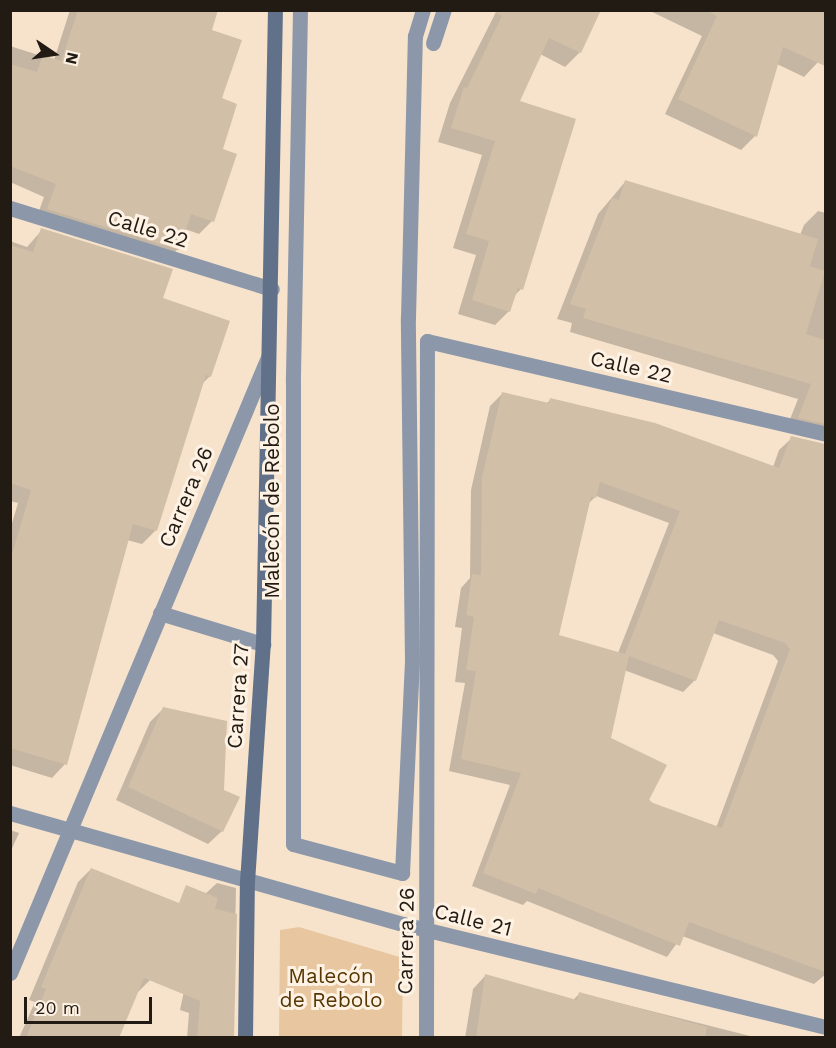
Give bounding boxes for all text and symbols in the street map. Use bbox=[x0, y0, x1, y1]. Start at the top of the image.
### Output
north arrow bbox=[24, 24, 84, 84]
text: N bbox=[61, 50, 83, 66]
street label: Calle 22 bbox=[105, 205, 191, 253]
street label: Calle 22 bbox=[588, 345, 674, 389]
street label: Malecón de Rebolo bbox=[259, 403, 285, 599]
street label: Carrera 26 bbox=[153, 443, 219, 551]
street label: Carrera 27 bbox=[222, 642, 254, 750]
street label: Carrera 26 bbox=[392, 887, 420, 995]
street label: Calle 21 bbox=[432, 898, 514, 942]
park label: Malecón de Rebolo bbox=[280, 963, 382, 1013]
scale bar bbox=[27, 985, 154, 1023]
text: 20 m bbox=[35, 997, 80, 1018]

